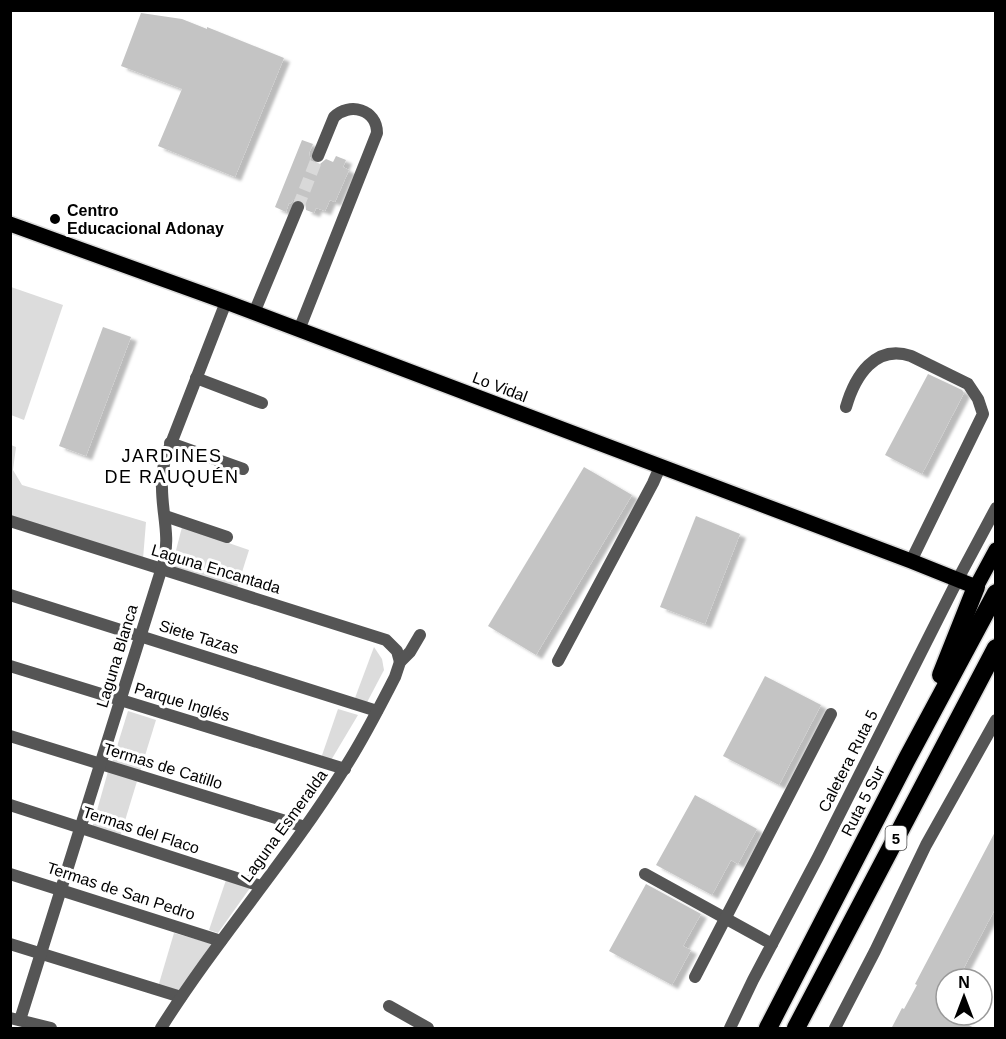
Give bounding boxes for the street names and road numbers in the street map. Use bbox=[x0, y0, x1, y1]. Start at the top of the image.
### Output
street label: Lo Vidal bbox=[470, 369, 530, 405]
street label: Laguna Encantada bbox=[149, 541, 283, 597]
street label: Laguna Blanca bbox=[93, 602, 141, 710]
street label: Siete Tazas bbox=[157, 617, 241, 657]
street label: Parque Inglés bbox=[132, 679, 232, 725]
street label: Caletera Ruta 5 bbox=[815, 707, 881, 815]
street label: Termas de Catillo bbox=[101, 740, 225, 792]
street label: Ruta 5 Sur bbox=[838, 762, 888, 839]
street label: Laguna Esmeralda bbox=[238, 767, 330, 885]
street label: Termas del Flaco bbox=[80, 803, 202, 857]
road number: 5 bbox=[886, 826, 906, 850]
street label: Termas de San Pedro bbox=[45, 859, 197, 923]

